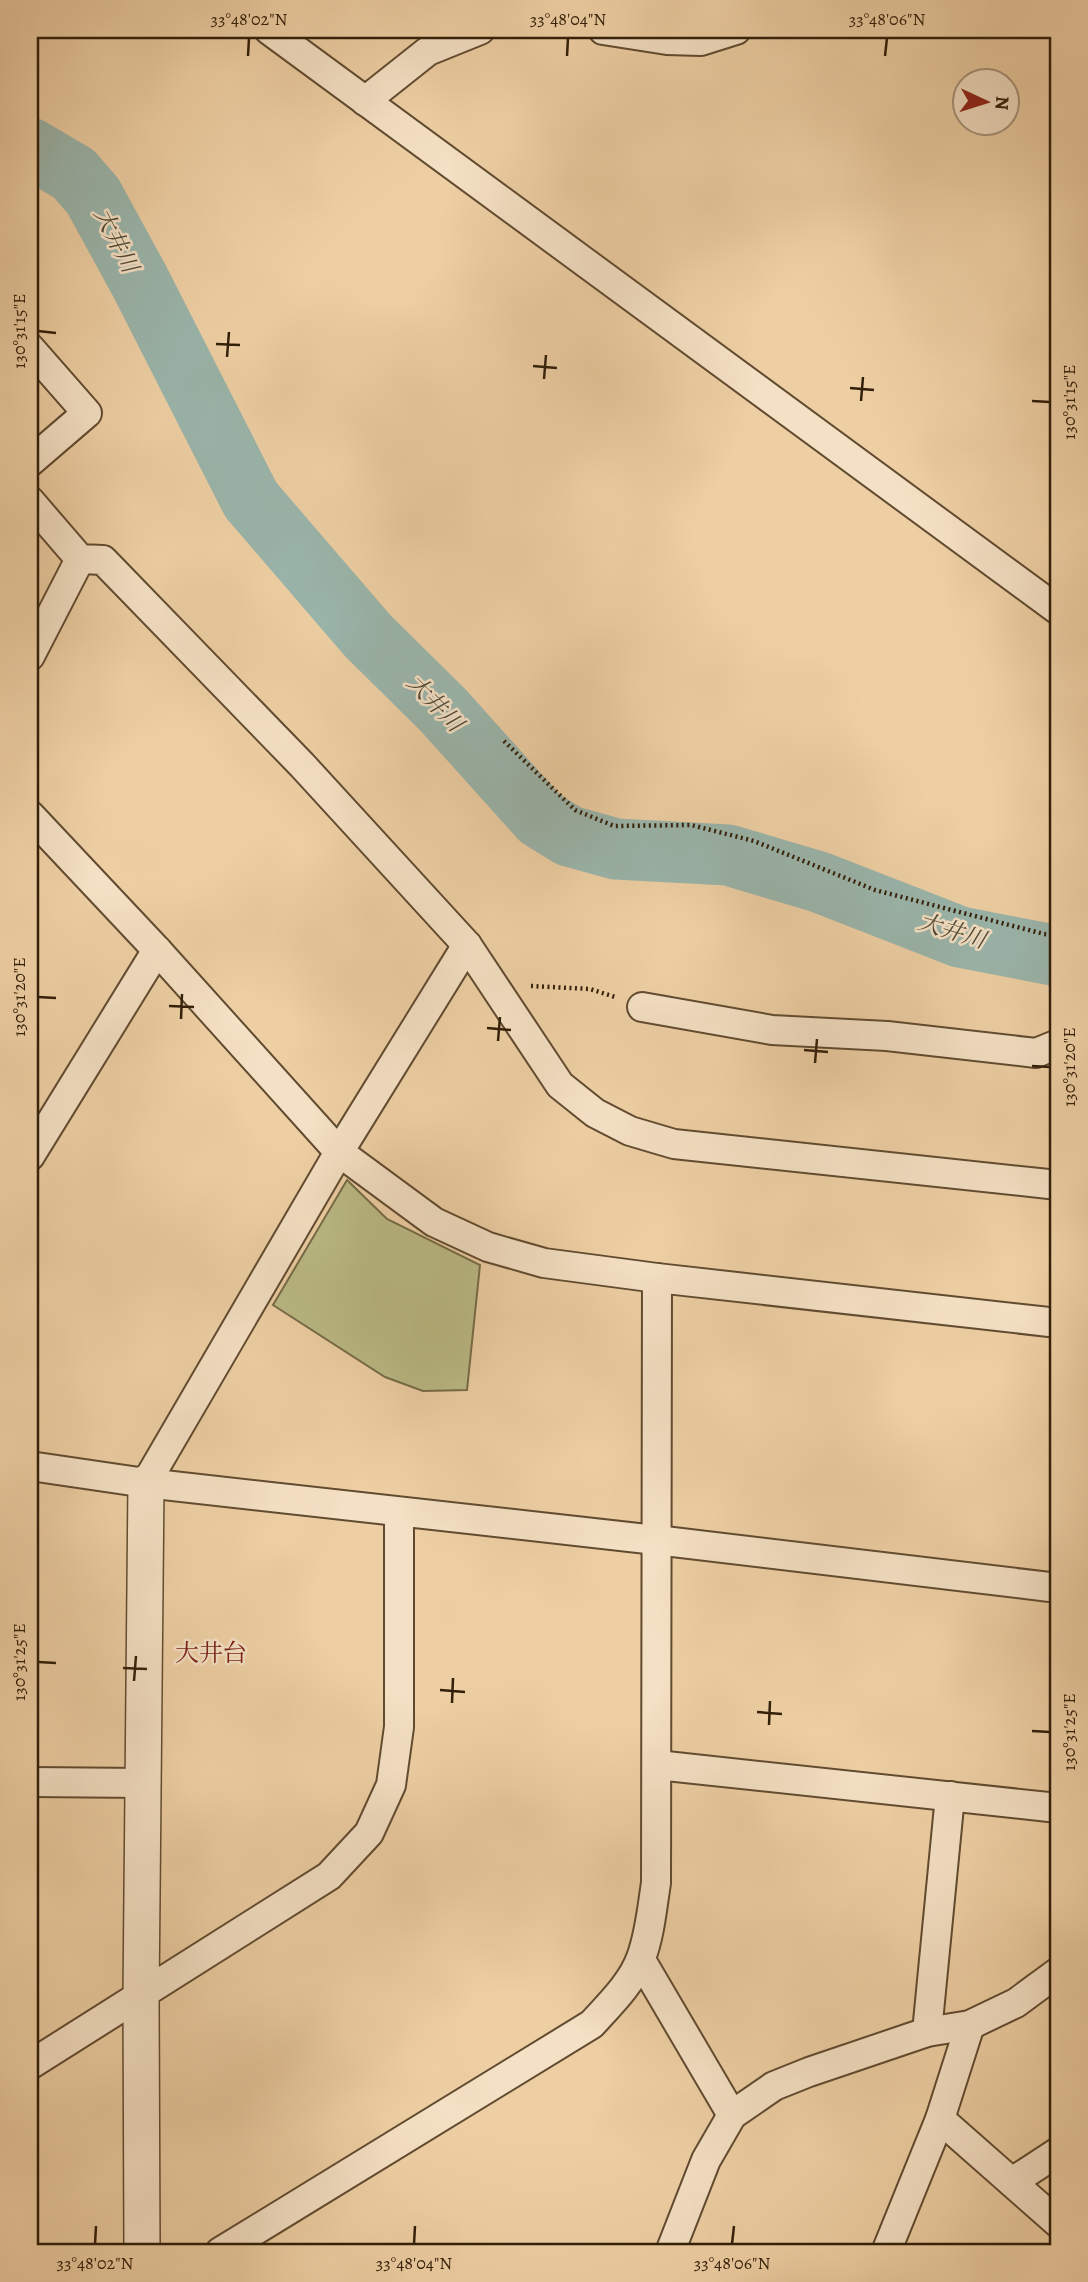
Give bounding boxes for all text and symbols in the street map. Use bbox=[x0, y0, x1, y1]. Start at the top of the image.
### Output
text: 33°48'02"N bbox=[211, 7, 288, 31]
text: 33°48'04"N bbox=[530, 7, 606, 31]
text: 33°48'06"N bbox=[849, 7, 925, 31]
north arrow bbox=[951, 66, 1021, 136]
text: N bbox=[988, 95, 1015, 111]
water label: 大井川 bbox=[87, 202, 147, 280]
text: 130°31'15"E bbox=[7, 293, 31, 369]
text: 130°31'15"E bbox=[1057, 364, 1081, 440]
water label: 大井川 bbox=[400, 667, 472, 741]
water label: 大井川 bbox=[914, 906, 992, 957]
text: 130°31'20"E bbox=[7, 957, 31, 1037]
text: 130°31'20"E bbox=[1057, 1027, 1081, 1107]
text: 130°31'25"E bbox=[7, 1623, 31, 1701]
district label: 大井台 bbox=[175, 1637, 247, 1669]
text: 130°31'25"E bbox=[1057, 1693, 1081, 1771]
text: 33°48'02"N bbox=[57, 2251, 134, 2275]
text: 33°48'04"N bbox=[376, 2251, 452, 2275]
text: 33°48'06"N bbox=[694, 2251, 770, 2275]

